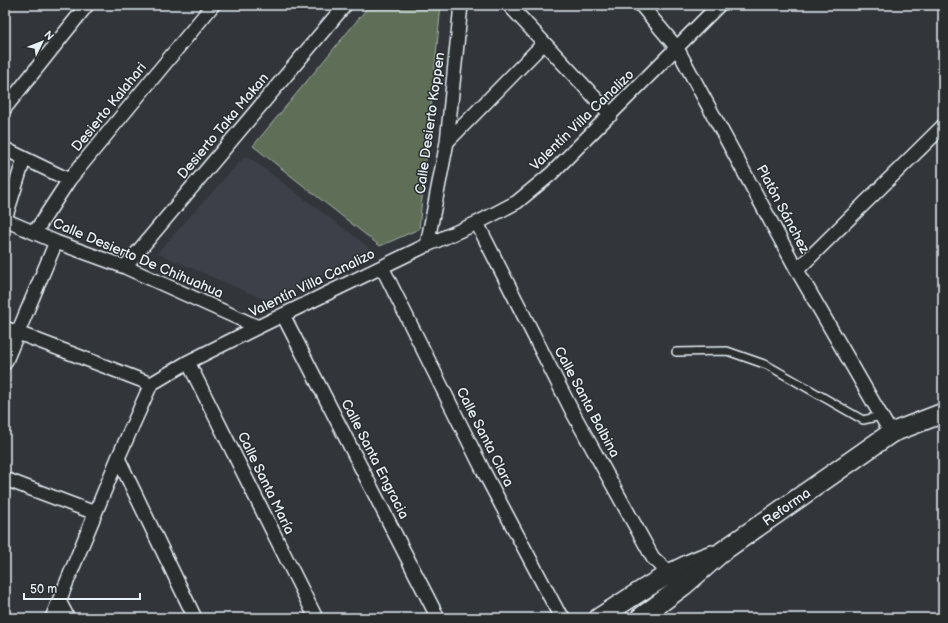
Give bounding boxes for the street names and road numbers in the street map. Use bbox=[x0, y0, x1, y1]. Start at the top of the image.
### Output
street label: Calle Desierto Koppen bbox=[412, 51, 448, 195]
street label: Desierto Kalahari bbox=[68, 59, 150, 155]
street label: Valentín Villa Canalizo bbox=[526, 66, 638, 174]
street label: Desierto Taka Makan bbox=[174, 70, 272, 182]
street label: Platón Sánchez bbox=[753, 162, 814, 256]
street label: Calle Desierto De Chihuahua bbox=[50, 214, 226, 302]
street label: Valentín Villa Canalizo bbox=[246, 245, 378, 321]
street label: Calle Santa Balbina bbox=[551, 344, 623, 460]
street label: Calle Santa Clara bbox=[453, 384, 517, 490]
street label: Calle Santa Engracia bbox=[337, 396, 413, 522]
street label: Calle Santa María bbox=[234, 429, 298, 537]
street label: Reforma bbox=[759, 484, 813, 529]

